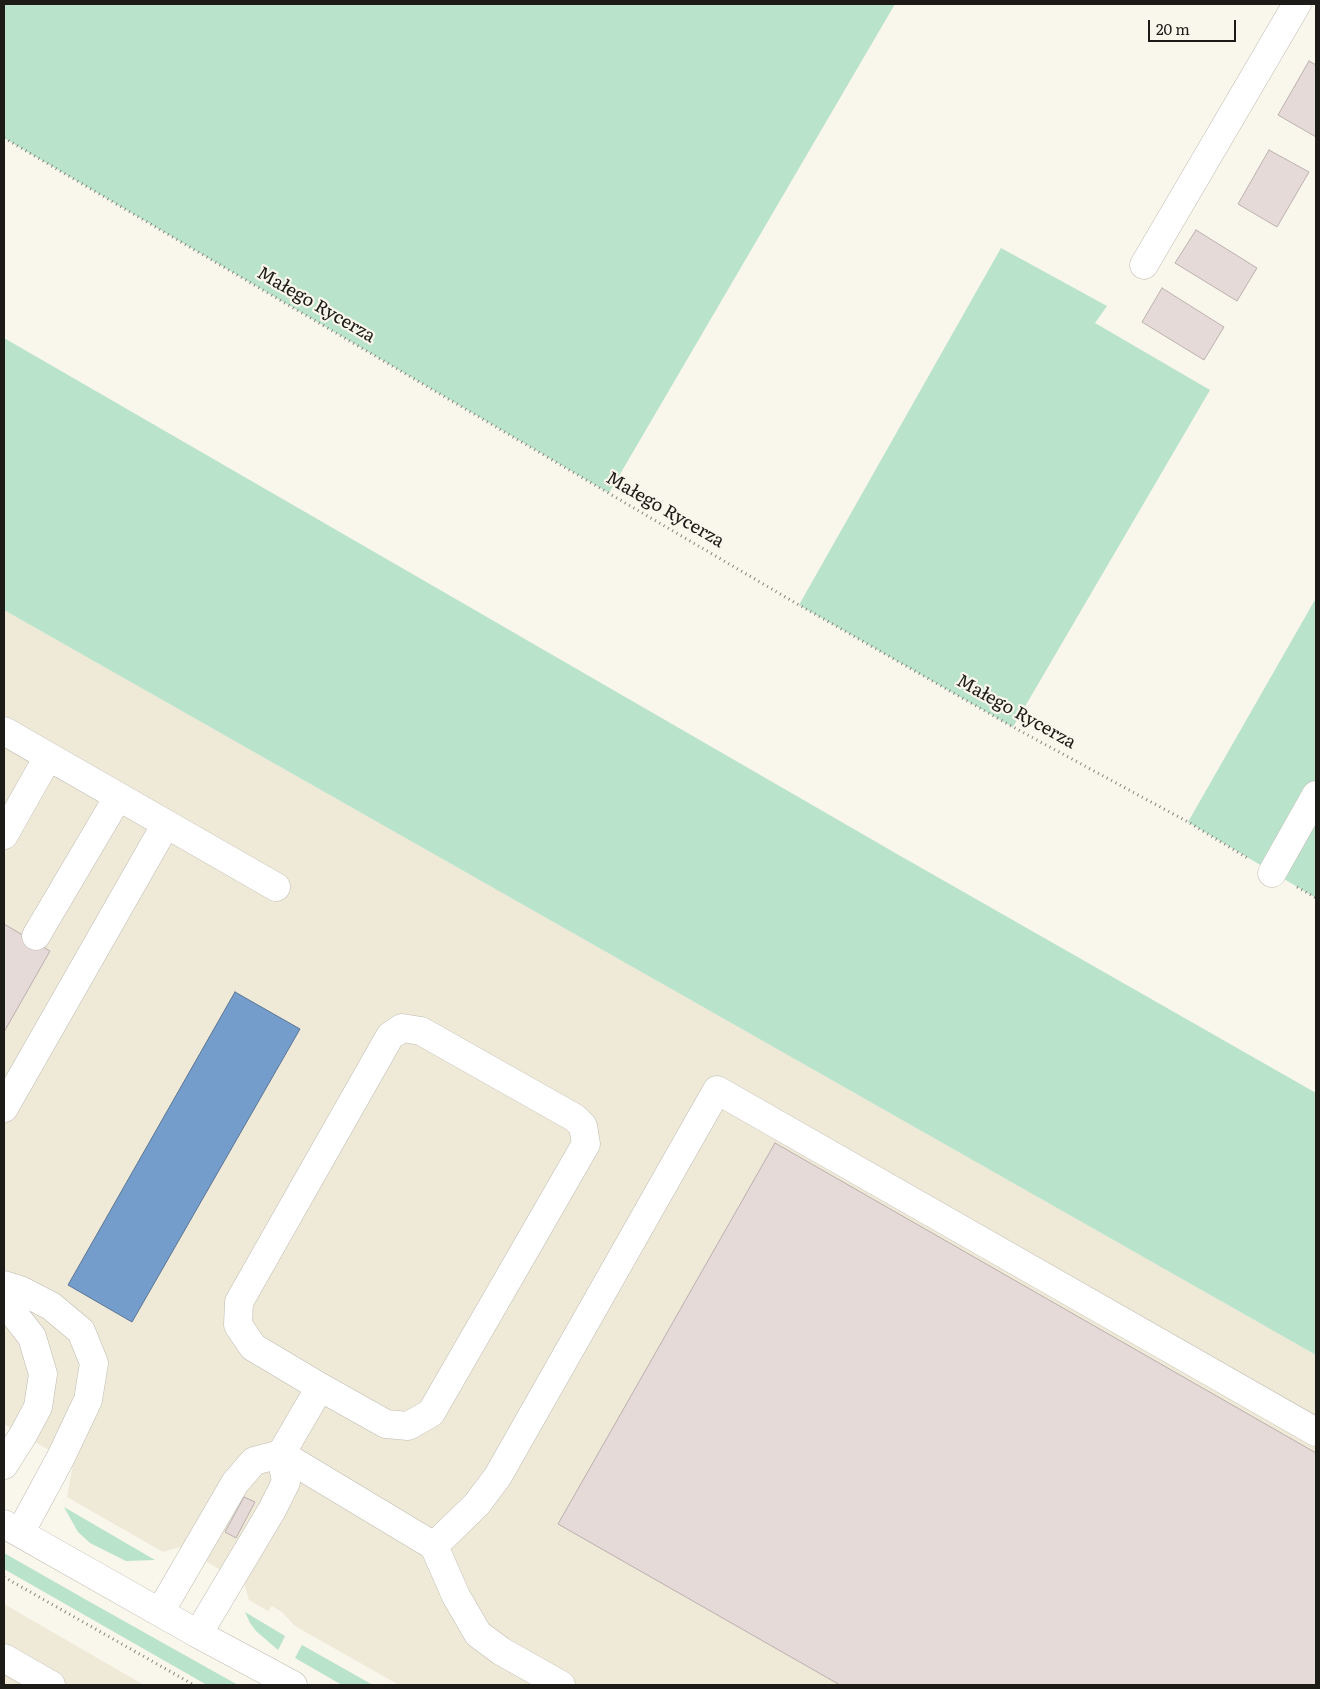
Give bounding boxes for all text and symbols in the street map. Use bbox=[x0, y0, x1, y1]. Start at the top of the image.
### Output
scale bar bbox=[1150, 10, 1238, 42]
text: 20 m bbox=[1156, 17, 1190, 40]
street label: Małego Rycerza bbox=[253, 262, 379, 348]
street label: Małego Rycerza bbox=[602, 467, 728, 553]
street label: Małego Rycerza bbox=[953, 670, 1079, 754]

